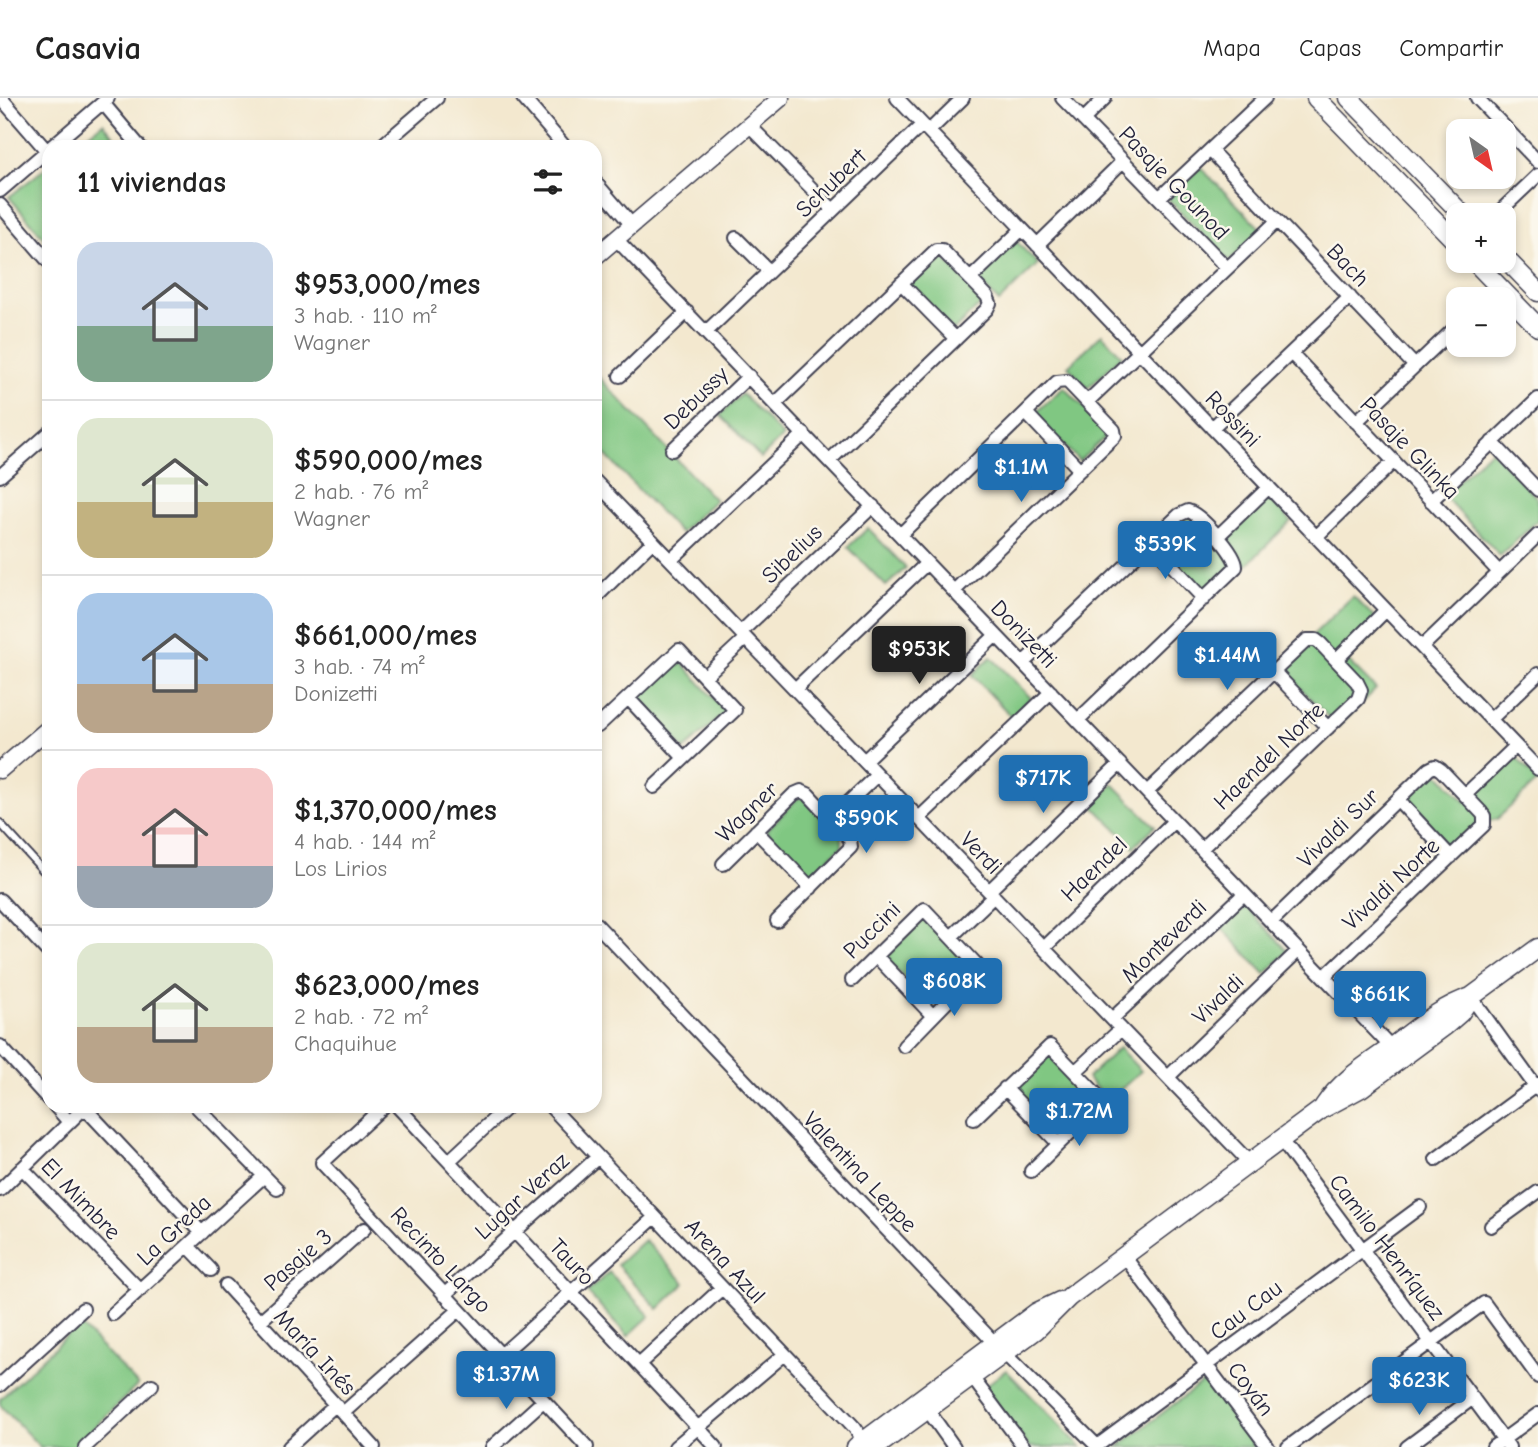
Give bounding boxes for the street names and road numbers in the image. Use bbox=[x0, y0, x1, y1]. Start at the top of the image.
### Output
street label: Pasaje Gounod bbox=[1113, 121, 1235, 245]
street label: Schubert bbox=[790, 142, 873, 223]
street label: Bach bbox=[1321, 238, 1375, 292]
street label: Debussy bbox=[658, 360, 734, 435]
street label: Rossini bbox=[1200, 385, 1266, 453]
street label: Pasaje Glinka bbox=[1355, 391, 1465, 505]
street label: Sibelius bbox=[756, 519, 828, 589]
street label: Donizetti bbox=[985, 594, 1063, 674]
street label: Haendel Norte bbox=[1208, 697, 1330, 815]
street label: Wagner bbox=[710, 775, 784, 848]
street label: Vivaldi Sur bbox=[1292, 782, 1385, 873]
street label: Verdi bbox=[955, 826, 1007, 880]
street label: Haendel bbox=[1055, 831, 1133, 907]
street label: Vivaldi Norte bbox=[1337, 832, 1445, 936]
street label: Monteverdi bbox=[1116, 894, 1212, 988]
street label: Puccini bbox=[838, 896, 906, 964]
street label: Vivaldi bbox=[1187, 968, 1249, 1030]
street label: Valentina Leppe bbox=[797, 1106, 923, 1238]
street label: Lugar Veraz bbox=[470, 1147, 574, 1245]
street label: El Mimbre bbox=[36, 1153, 126, 1245]
street label: Camilo Henríquez bbox=[1323, 1169, 1451, 1325]
street label: La Greda bbox=[131, 1189, 217, 1271]
street label: Recinto Largo bbox=[385, 1201, 497, 1319]
street label: Arena Azul bbox=[679, 1213, 771, 1309]
street label: Pasaje 3 bbox=[258, 1223, 338, 1297]
street label: Tauro bbox=[544, 1233, 600, 1291]
street label: Cau Cau bbox=[1205, 1274, 1287, 1346]
street label: María Inés bbox=[268, 1303, 362, 1401]
street label: Coyán bbox=[1222, 1357, 1280, 1421]

